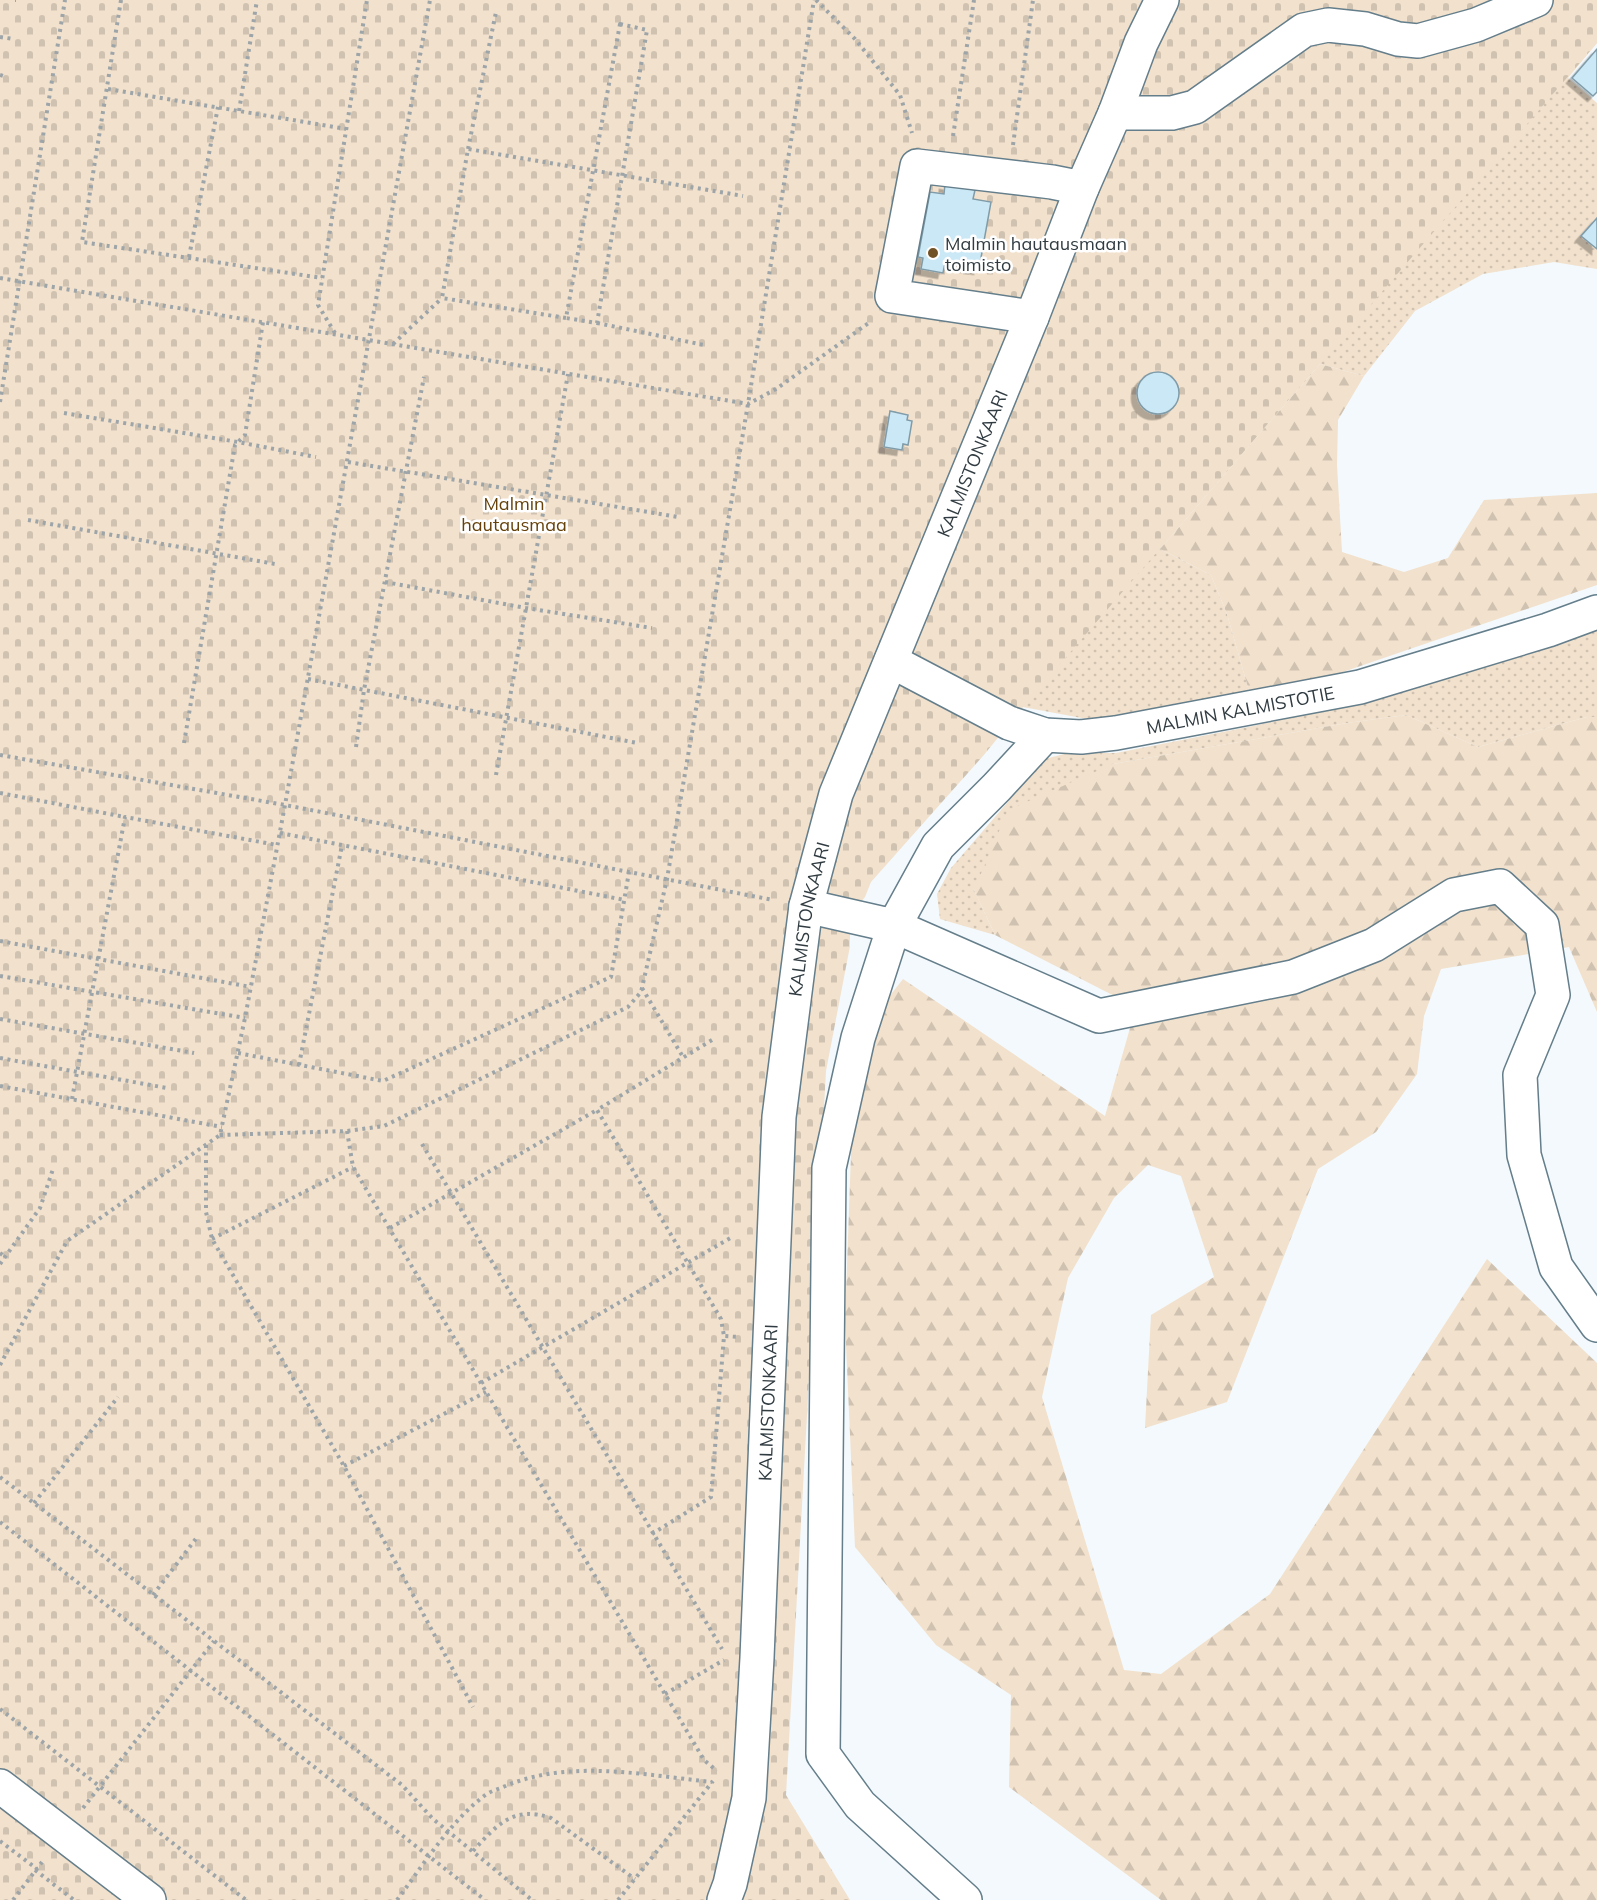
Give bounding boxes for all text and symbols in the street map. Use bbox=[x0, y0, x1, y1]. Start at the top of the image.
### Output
place label: Malmin hautausmaan toimisto bbox=[945, 232, 1127, 276]
marker: Malmin hautausmaan toimisto bbox=[926, 246, 940, 260]
street label: KALMISTONKAARI bbox=[931, 386, 1012, 540]
park label: Malmin hautausmaa bbox=[461, 492, 567, 536]
street label: MALMIN KALMISTOTIE bbox=[1144, 681, 1336, 739]
street label: KALMISTONKAARI bbox=[783, 839, 834, 998]
street label: KALMISTONKAARI bbox=[753, 1324, 782, 1482]

